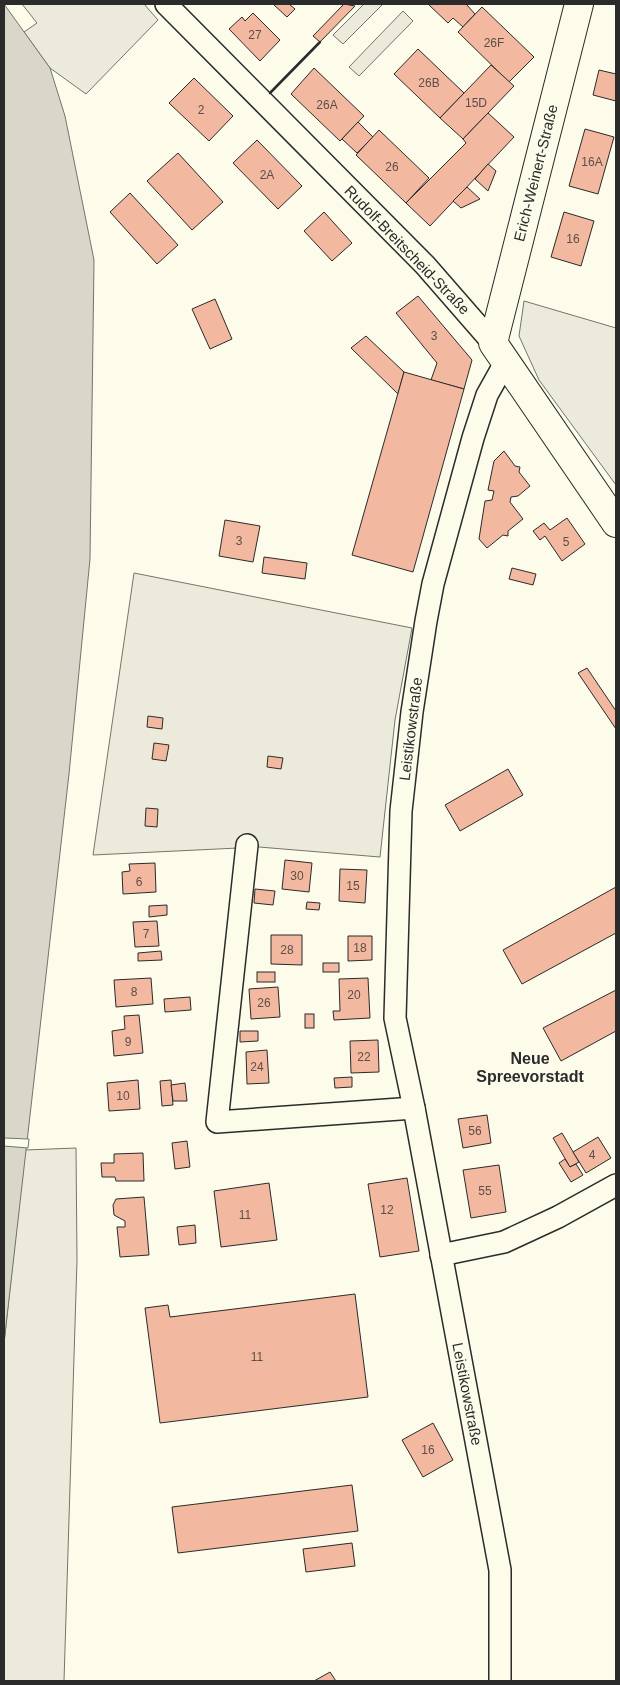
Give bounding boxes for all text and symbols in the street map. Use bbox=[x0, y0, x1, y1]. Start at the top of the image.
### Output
house number: 27 bbox=[248, 28, 262, 42]
house number: 26F bbox=[484, 36, 504, 50]
house number: 26B bbox=[418, 76, 440, 90]
house number: 15D bbox=[465, 96, 487, 110]
house number: 26A bbox=[316, 98, 338, 112]
house number: 2 bbox=[198, 103, 205, 117]
street label: Erich-Weinert-Straße bbox=[510, 103, 561, 243]
house number: 16A bbox=[581, 155, 603, 169]
house number: 26 bbox=[385, 160, 399, 174]
house number: 2A bbox=[260, 168, 274, 182]
street label: Rudolf-Breitscheid-Straße bbox=[341, 182, 473, 318]
house number: 16 bbox=[566, 232, 580, 246]
house number: 3 bbox=[431, 329, 438, 343]
house number: 3 bbox=[236, 534, 243, 548]
house number: 5 bbox=[563, 535, 570, 549]
street label: Leistikowstraße bbox=[396, 676, 425, 782]
house number: 30 bbox=[290, 869, 304, 883]
house number: 6 bbox=[136, 875, 143, 889]
house number: 15 bbox=[346, 879, 360, 893]
house number: 7 bbox=[143, 927, 150, 941]
house number: 18 bbox=[353, 941, 367, 955]
house number: 28 bbox=[280, 943, 294, 957]
house number: 8 bbox=[131, 985, 138, 999]
house number: 20 bbox=[347, 988, 361, 1002]
house number: 26 bbox=[257, 996, 271, 1010]
house number: 9 bbox=[125, 1035, 132, 1049]
house number: 22 bbox=[357, 1050, 371, 1064]
district label: Neue Spreevorstadt bbox=[476, 1050, 584, 1085]
house number: 24 bbox=[250, 1060, 264, 1074]
house number: 10 bbox=[116, 1089, 130, 1103]
house number: 56 bbox=[468, 1124, 482, 1138]
house number: 4 bbox=[589, 1148, 596, 1162]
house number: 55 bbox=[478, 1184, 492, 1198]
house number: 12 bbox=[380, 1203, 394, 1217]
house number: 11 bbox=[239, 1208, 252, 1222]
street label: Leistikowstraße bbox=[449, 1341, 486, 1447]
house number: 11 bbox=[251, 1350, 264, 1364]
house number: 16 bbox=[421, 1443, 435, 1457]

